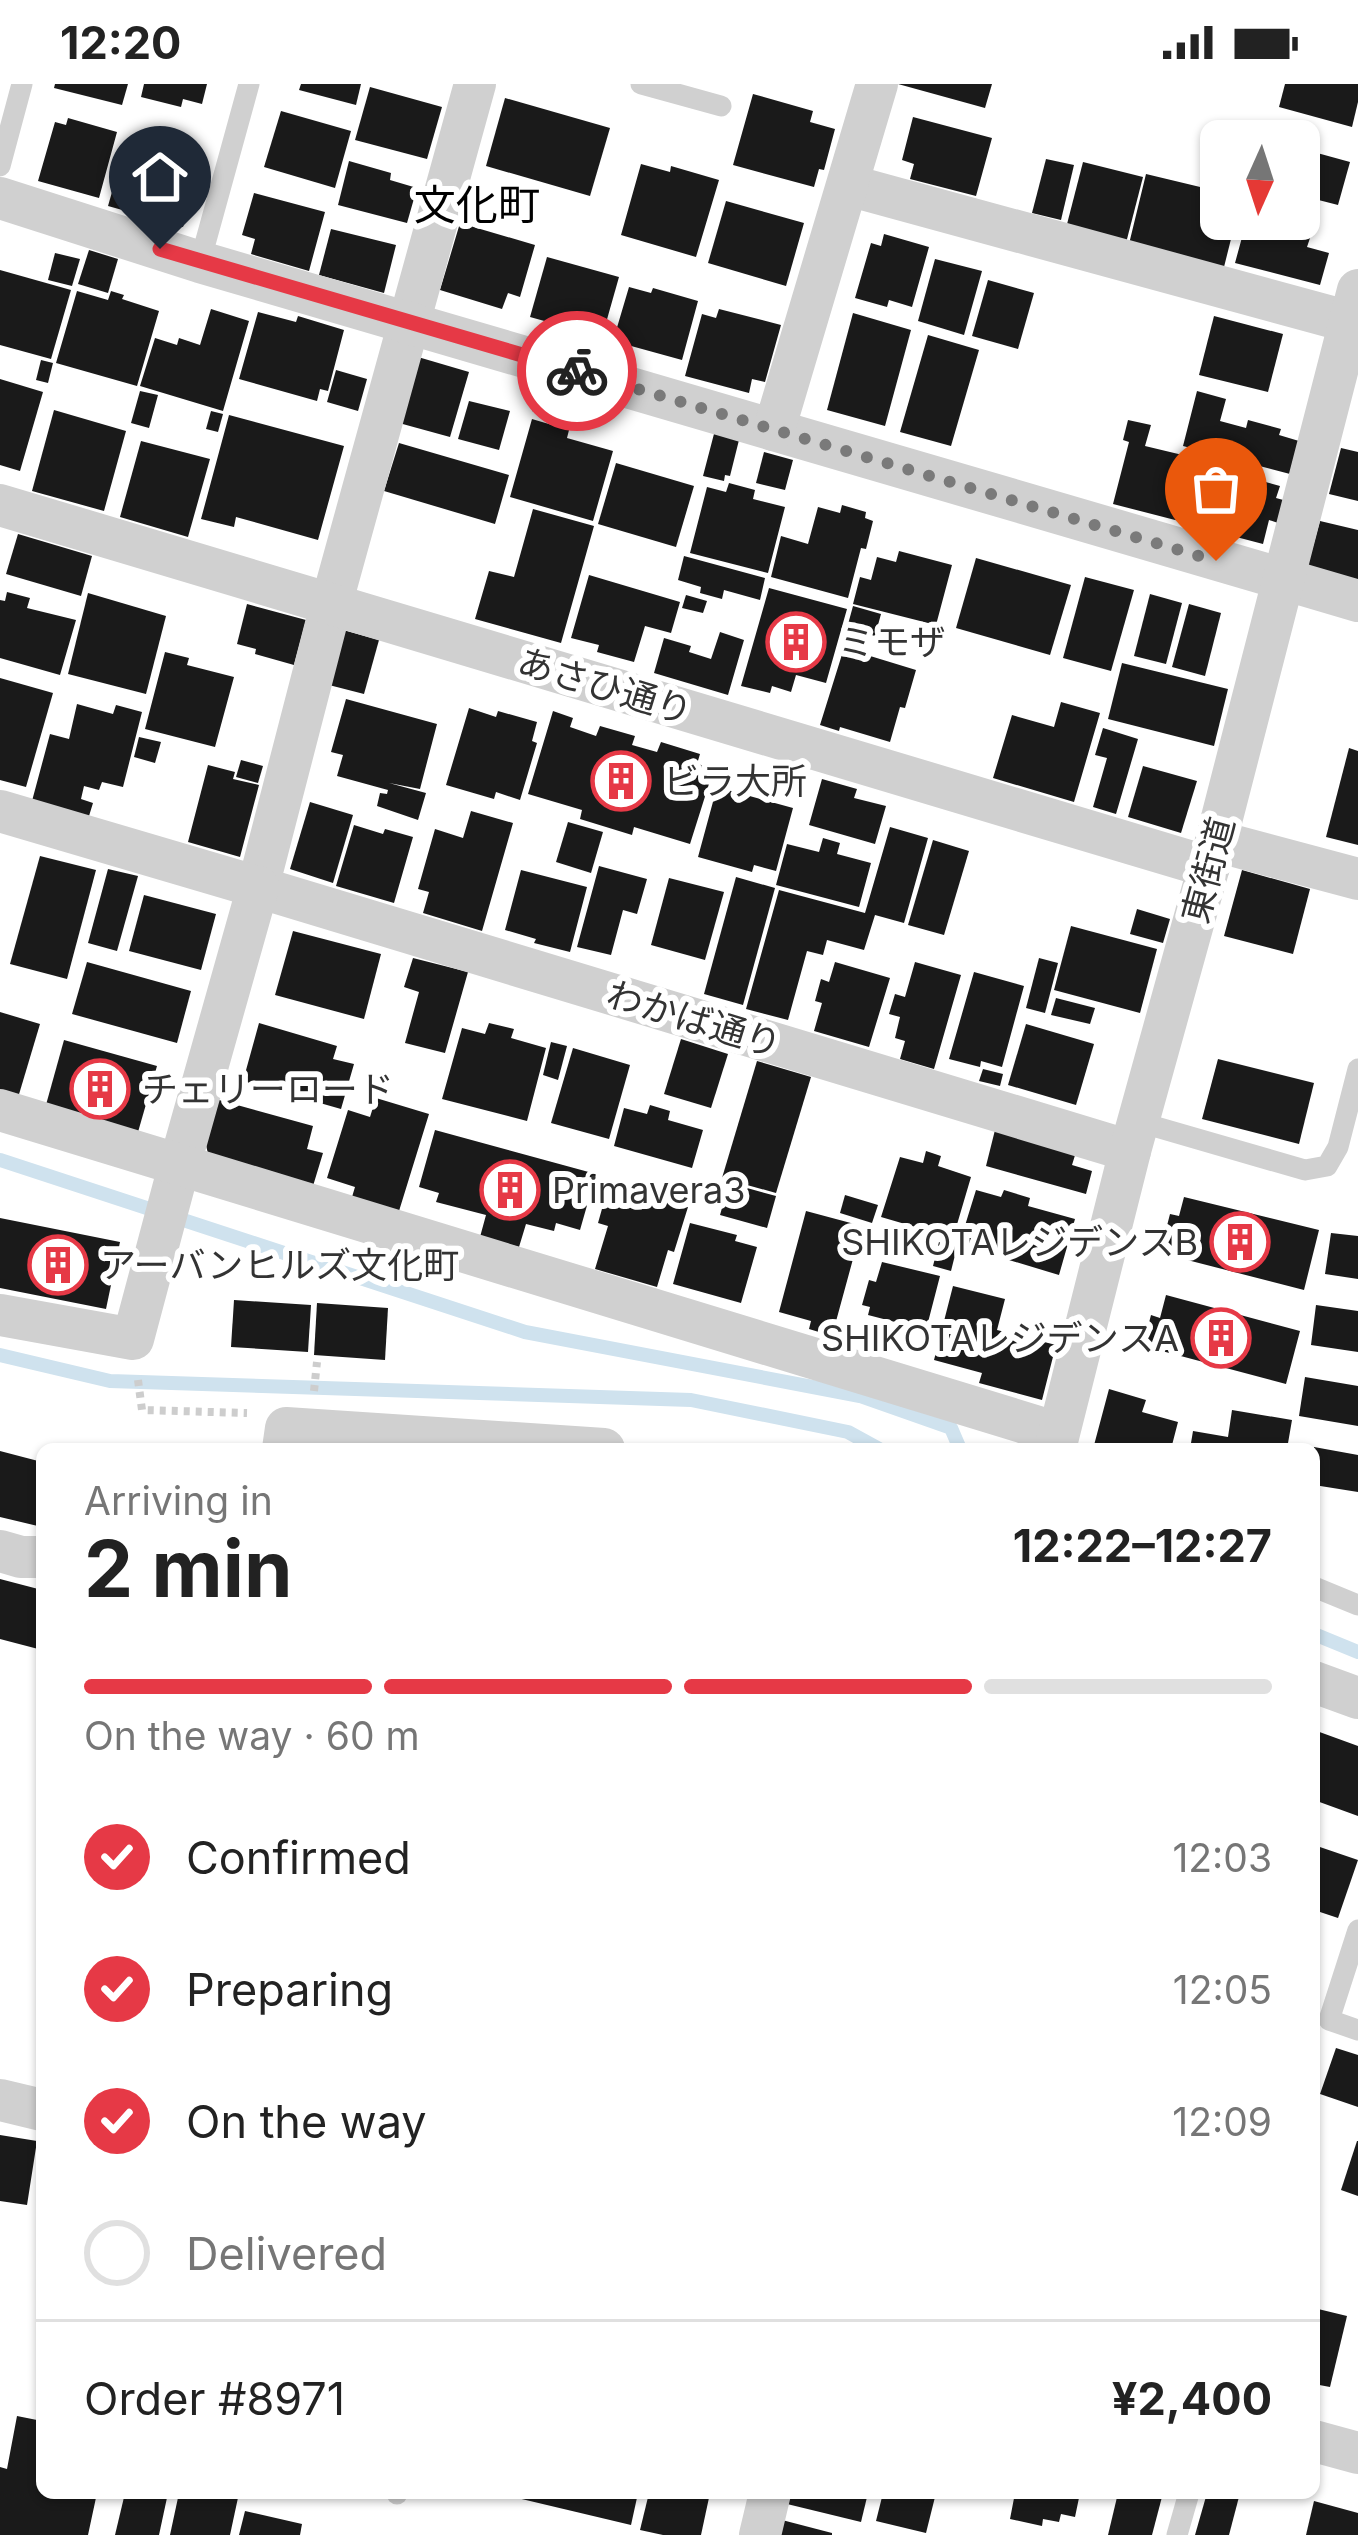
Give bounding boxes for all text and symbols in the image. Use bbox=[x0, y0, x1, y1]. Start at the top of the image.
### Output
text: 12:20 bbox=[60, 15, 181, 70]
north arrow bbox=[1200, 120, 1320, 240]
map controls bbox=[1200, 120, 1320, 240]
pin bbox=[109, 126, 211, 249]
icon: home bbox=[127, 144, 193, 210]
district label: 文化町 bbox=[414, 179, 540, 230]
courier bbox=[517, 311, 637, 431]
icon: bike bbox=[544, 338, 610, 404]
pin bbox=[1165, 438, 1267, 561]
icon: bag bbox=[1183, 456, 1249, 522]
building icon: ミモザ bbox=[765, 611, 827, 673]
place label: ミモザ bbox=[838, 620, 946, 664]
street label: あさひ通り bbox=[512, 639, 698, 733]
building icon: ビラ大所 bbox=[590, 750, 652, 812]
place label: ビラ大所 bbox=[663, 759, 807, 803]
street label: 東街道 bbox=[1173, 812, 1243, 928]
street label: わかば通り bbox=[601, 972, 787, 1066]
building icon: チェリーロード bbox=[69, 1058, 131, 1120]
place label: チェリーロード bbox=[142, 1067, 394, 1111]
building icon: Primavera3 bbox=[479, 1159, 541, 1221]
place label: Primavera3 bbox=[552, 1168, 746, 1212]
building icon: SHIKOTAレジデンスB bbox=[1209, 1211, 1271, 1273]
place label: SHIKOTAレジデンスB bbox=[841, 1220, 1198, 1264]
building icon: アーバンヒルズ文化町 bbox=[27, 1234, 89, 1296]
place label: アーバンヒルズ文化町 bbox=[100, 1243, 459, 1287]
building icon: SHIKOTAレジデンスA bbox=[1190, 1307, 1252, 1369]
place label: SHIKOTAレジデンスA bbox=[821, 1316, 1179, 1360]
text: Arriving in bbox=[84, 1477, 273, 1524]
text: 12:22–12:27 bbox=[1013, 1518, 1272, 1573]
text: 2 min bbox=[84, 1521, 292, 1616]
text: On the way · 60 m bbox=[84, 1712, 420, 1759]
icon: check bbox=[84, 1824, 150, 1890]
text: Confirmed bbox=[186, 1830, 411, 1885]
text: 12:03 bbox=[1172, 1834, 1272, 1881]
icon: check bbox=[84, 1956, 150, 2022]
text: Preparing bbox=[186, 1962, 393, 2017]
text: 12:05 bbox=[1173, 1966, 1272, 2013]
icon: check bbox=[84, 2088, 150, 2154]
text: On the way bbox=[186, 2094, 427, 2149]
text: 12:09 bbox=[1172, 2098, 1272, 2145]
text: Delivered bbox=[186, 2226, 387, 2281]
text: Order #8971 bbox=[84, 2371, 345, 2426]
text: ¥2,400 bbox=[1112, 2371, 1272, 2426]

